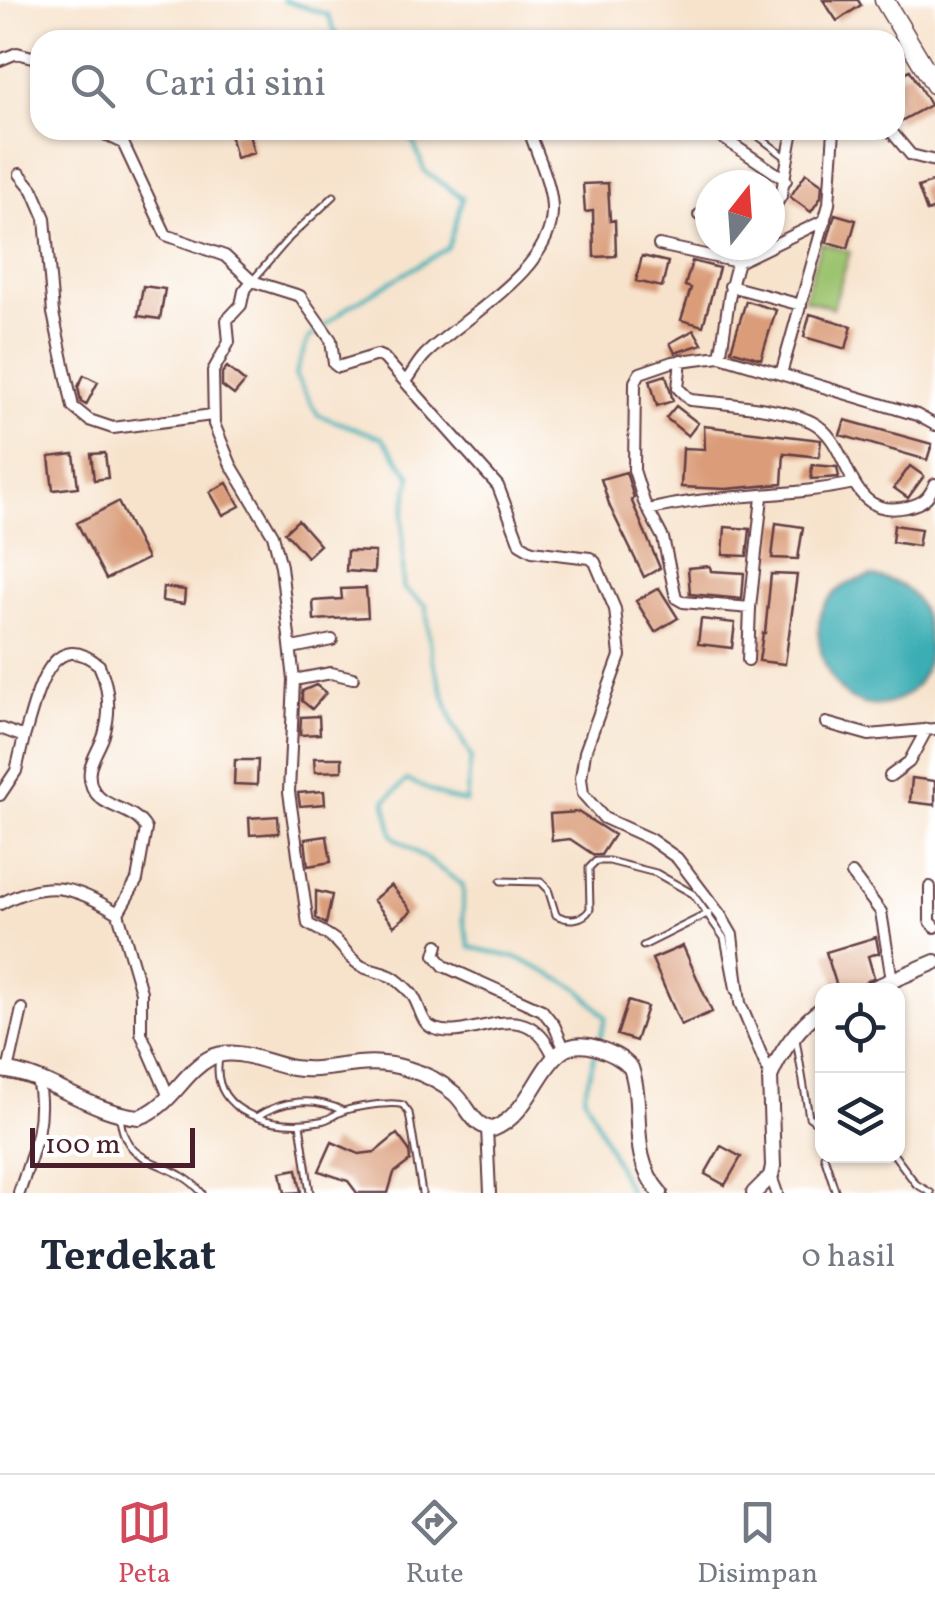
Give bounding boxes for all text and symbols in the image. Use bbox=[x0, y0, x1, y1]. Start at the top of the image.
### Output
search box bbox=[30, 30, 905, 140]
icon: search bbox=[65, 58, 120, 113]
text: Cari di sini bbox=[145, 59, 326, 112]
north arrow bbox=[695, 170, 785, 260]
map controls bbox=[815, 983, 905, 1163]
button: locate bbox=[815, 983, 905, 1073]
button: layers bbox=[815, 1073, 905, 1163]
scale bar bbox=[30, 1123, 195, 1168]
text: 100 m bbox=[45, 1126, 120, 1165]
text: Terdekat bbox=[40, 1229, 216, 1288]
text: 0 hasil bbox=[801, 1236, 895, 1280]
tab: Peta bbox=[117, 1495, 172, 1594]
tab: Rute bbox=[406, 1495, 463, 1594]
tab: Disimpan bbox=[697, 1495, 818, 1594]

